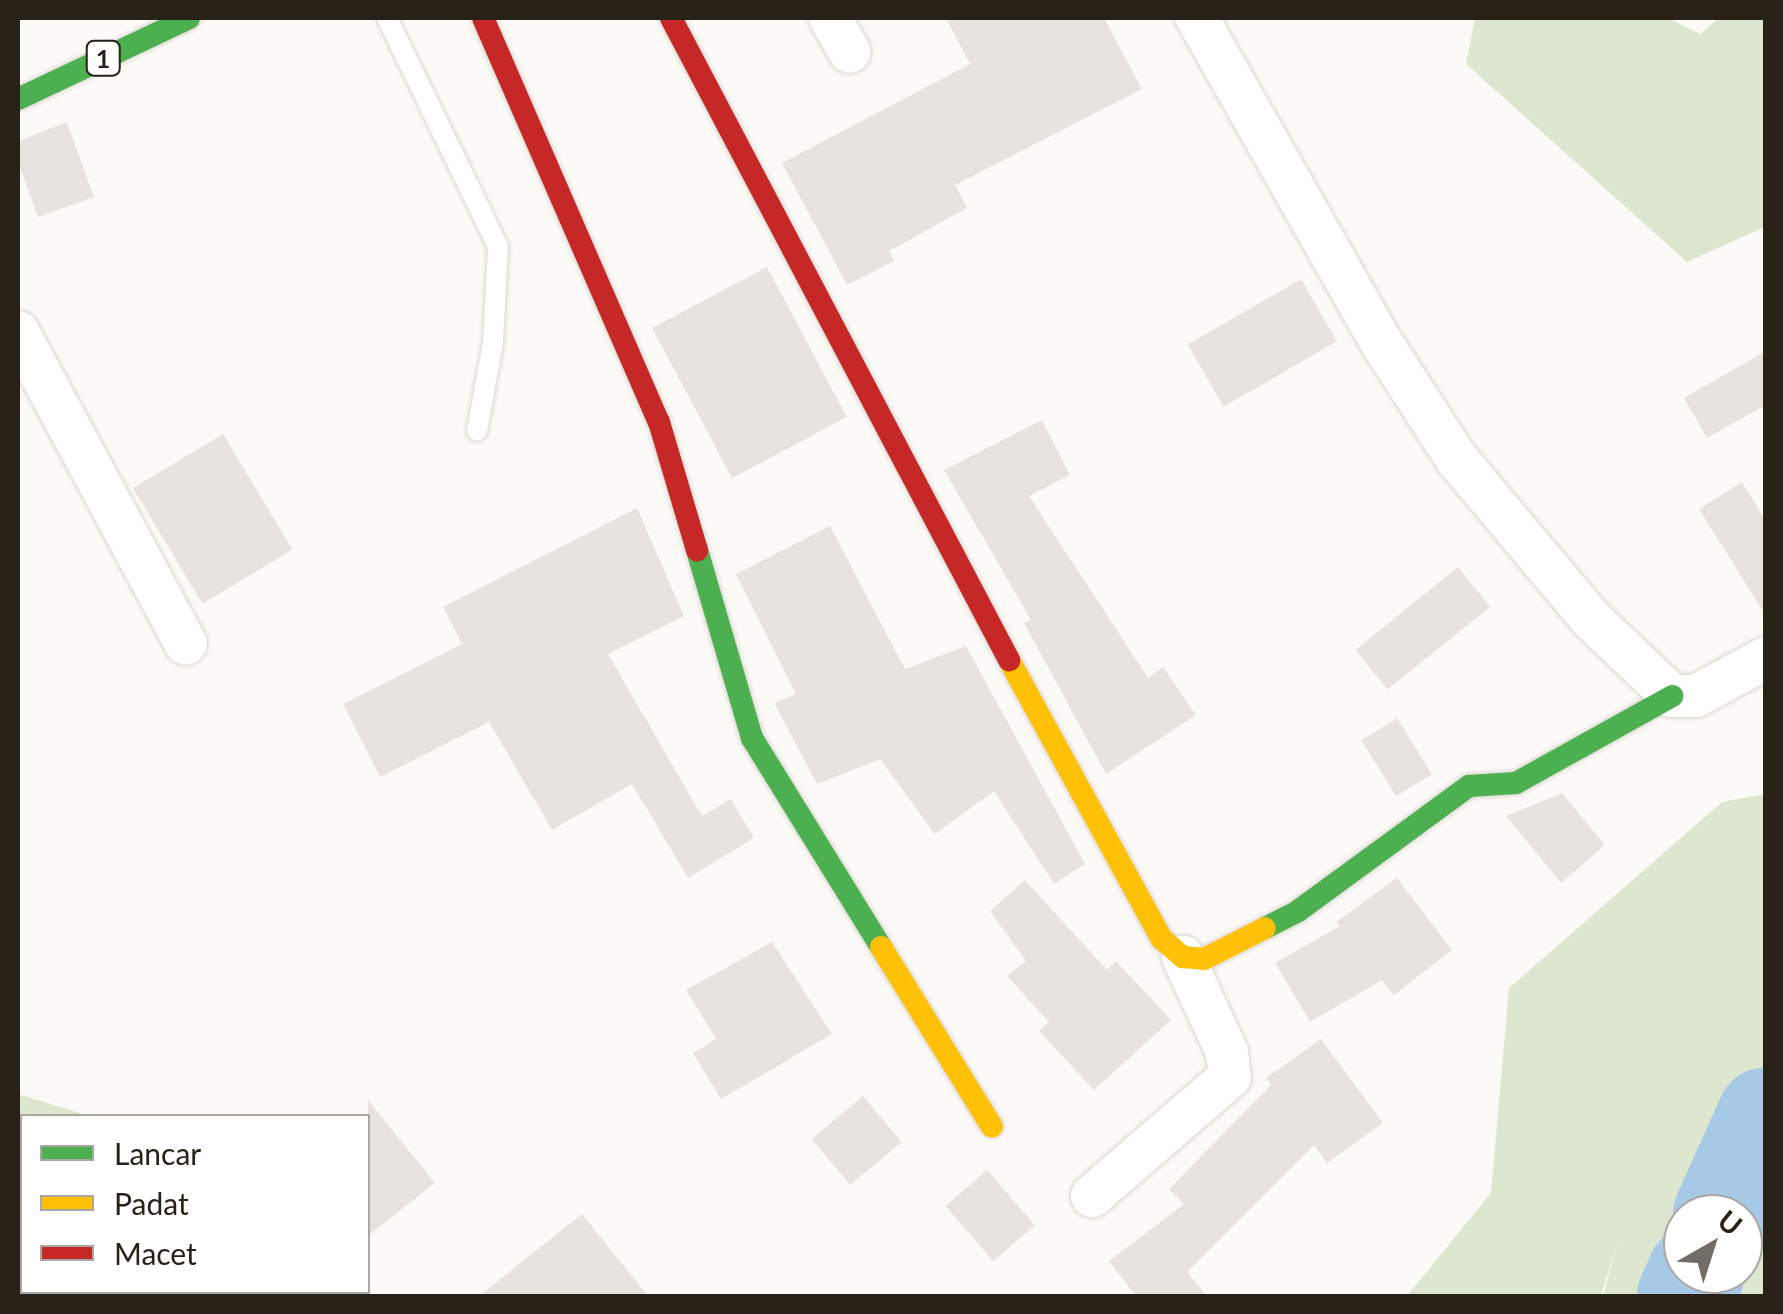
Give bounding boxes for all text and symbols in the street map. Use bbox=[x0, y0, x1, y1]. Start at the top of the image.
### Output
road number: 1 bbox=[86, 38, 120, 78]
legend bbox=[20, 1114, 370, 1294]
text: Lancar bbox=[114, 1135, 201, 1171]
text: Padat bbox=[114, 1185, 189, 1221]
north arrow bbox=[1663, 1194, 1763, 1294]
text: U bbox=[1712, 1202, 1749, 1242]
text: Macet bbox=[114, 1235, 197, 1271]

